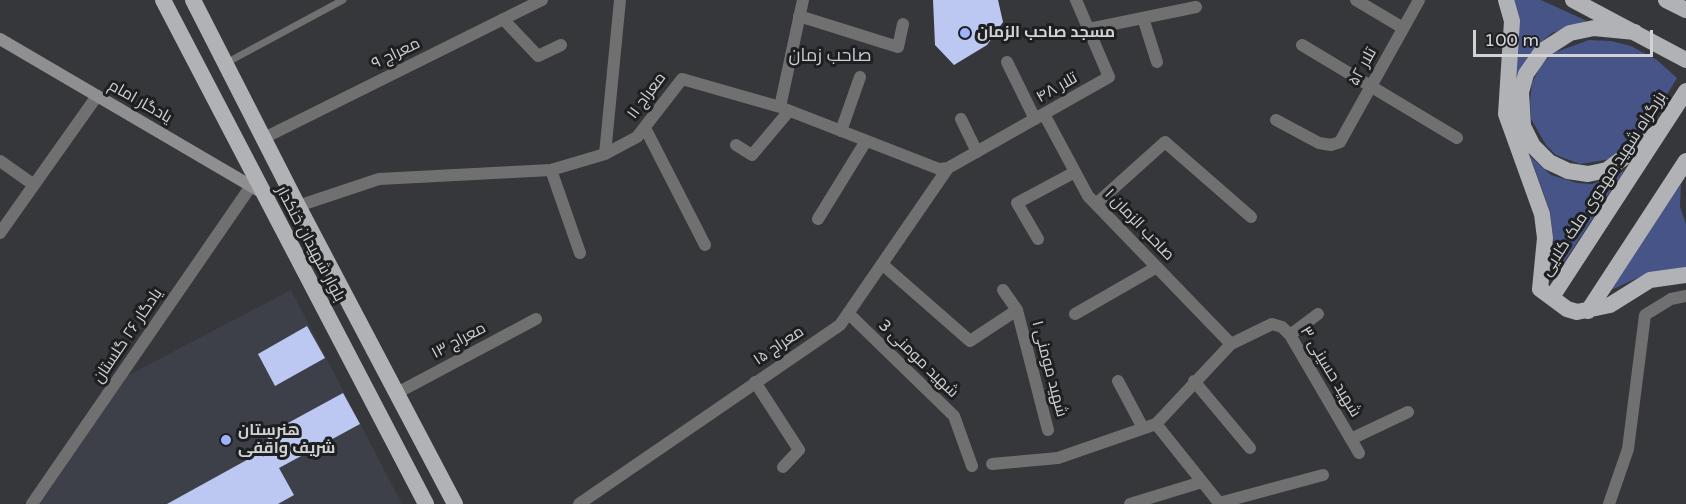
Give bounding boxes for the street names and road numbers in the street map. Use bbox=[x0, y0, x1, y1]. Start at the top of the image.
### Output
street label: معراج ۹ bbox=[369, 34, 423, 74]
street label: تلار ۵۲ bbox=[1345, 45, 1381, 89]
street label: معراج ۱۱ bbox=[623, 69, 671, 123]
street label: تلار ۴۸ bbox=[1033, 69, 1081, 107]
street label: یادگار امام bbox=[105, 76, 175, 128]
street label: بزرگراه شهید مهدوی ملک کلایی bbox=[1537, 88, 1671, 280]
street label: بلوار شهیدان خنکدار bbox=[271, 183, 349, 305]
street label: صاحب الزمان ۱ bbox=[1100, 185, 1178, 265]
street label: یادگار ۲۶ گلستان bbox=[89, 285, 167, 387]
street label: شهید مومنی 3 bbox=[874, 316, 962, 402]
street label: معراج ۱۳ bbox=[429, 319, 489, 363]
street label: شهید مومنی ۱ bbox=[1027, 319, 1071, 419]
street label: معراج ۱۵ bbox=[750, 322, 808, 370]
street label: شهید حسینی ۳ bbox=[1295, 323, 1365, 421]

